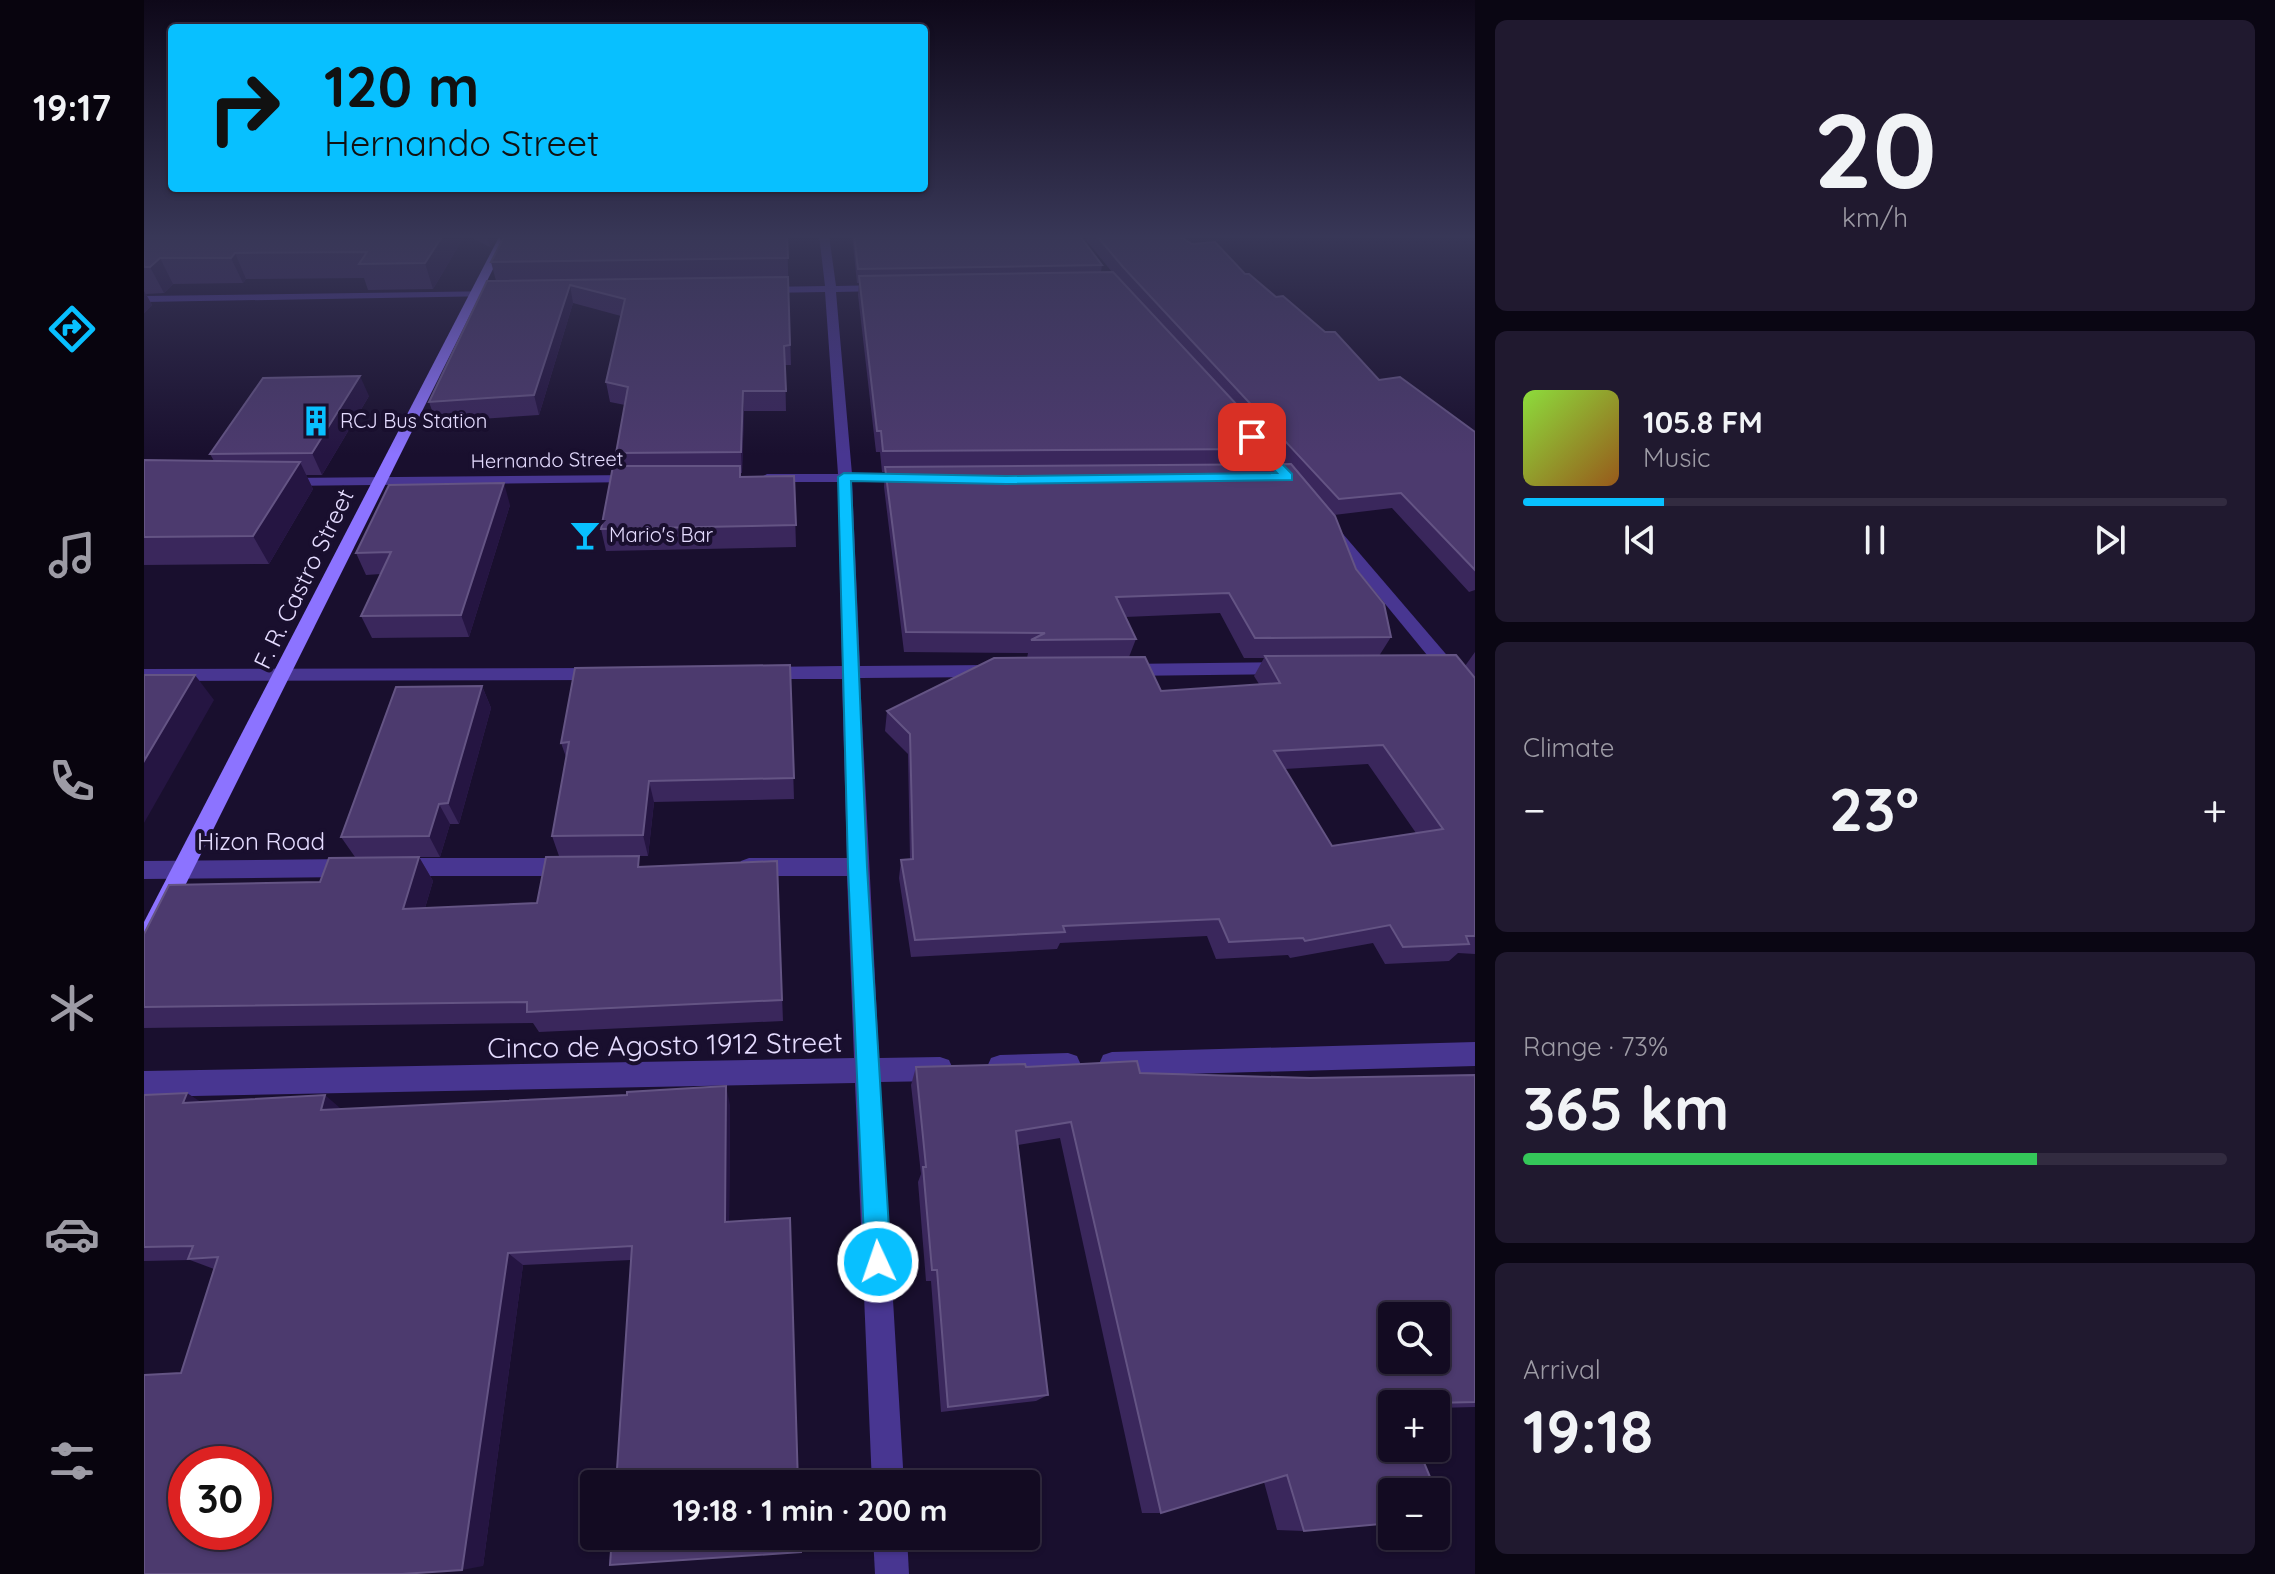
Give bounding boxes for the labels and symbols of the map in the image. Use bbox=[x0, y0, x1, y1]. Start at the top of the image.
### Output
pin bbox=[1218, 403, 1286, 471]
building icon: RCJ Bus Station bbox=[299, 404, 333, 438]
place label: RCJ Bus Station bbox=[340, 408, 487, 433]
street label: Hernando Street bbox=[470, 446, 624, 473]
street label: F. R. Castro Street bbox=[247, 484, 360, 673]
bar icon: Mario's Bar bbox=[568, 518, 602, 552]
place label: Mario's Bar bbox=[609, 522, 714, 547]
street label: Hizon Road bbox=[197, 826, 325, 856]
street label: Cinco de Agosto 1912 Street bbox=[487, 1024, 843, 1065]
position arrow bbox=[836, 1220, 920, 1304]
speed limit sign: 30 bbox=[168, 1446, 272, 1550]

